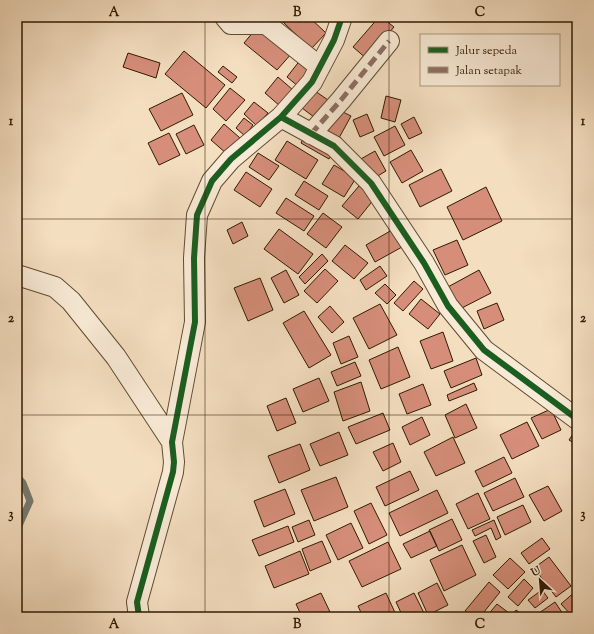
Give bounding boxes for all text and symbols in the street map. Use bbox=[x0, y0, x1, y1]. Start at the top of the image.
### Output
text: A bbox=[109, 4, 120, 22]
text: B bbox=[293, 4, 302, 22]
text: C bbox=[475, 4, 485, 22]
legend bbox=[420, 34, 560, 86]
text: Jalur sepeda bbox=[455, 42, 517, 60]
text: Jalan setapak bbox=[455, 62, 522, 80]
text: 1 bbox=[9, 113, 14, 131]
text: 1 bbox=[581, 113, 586, 131]
text: 2 bbox=[8, 310, 15, 328]
text: 2 bbox=[580, 310, 587, 328]
text: 3 bbox=[8, 506, 14, 524]
text: 3 bbox=[580, 506, 586, 524]
north arrow bbox=[520, 560, 560, 600]
text: U bbox=[528, 563, 544, 582]
text: A bbox=[109, 616, 120, 634]
text: B bbox=[293, 616, 302, 634]
text: C bbox=[475, 616, 485, 634]

